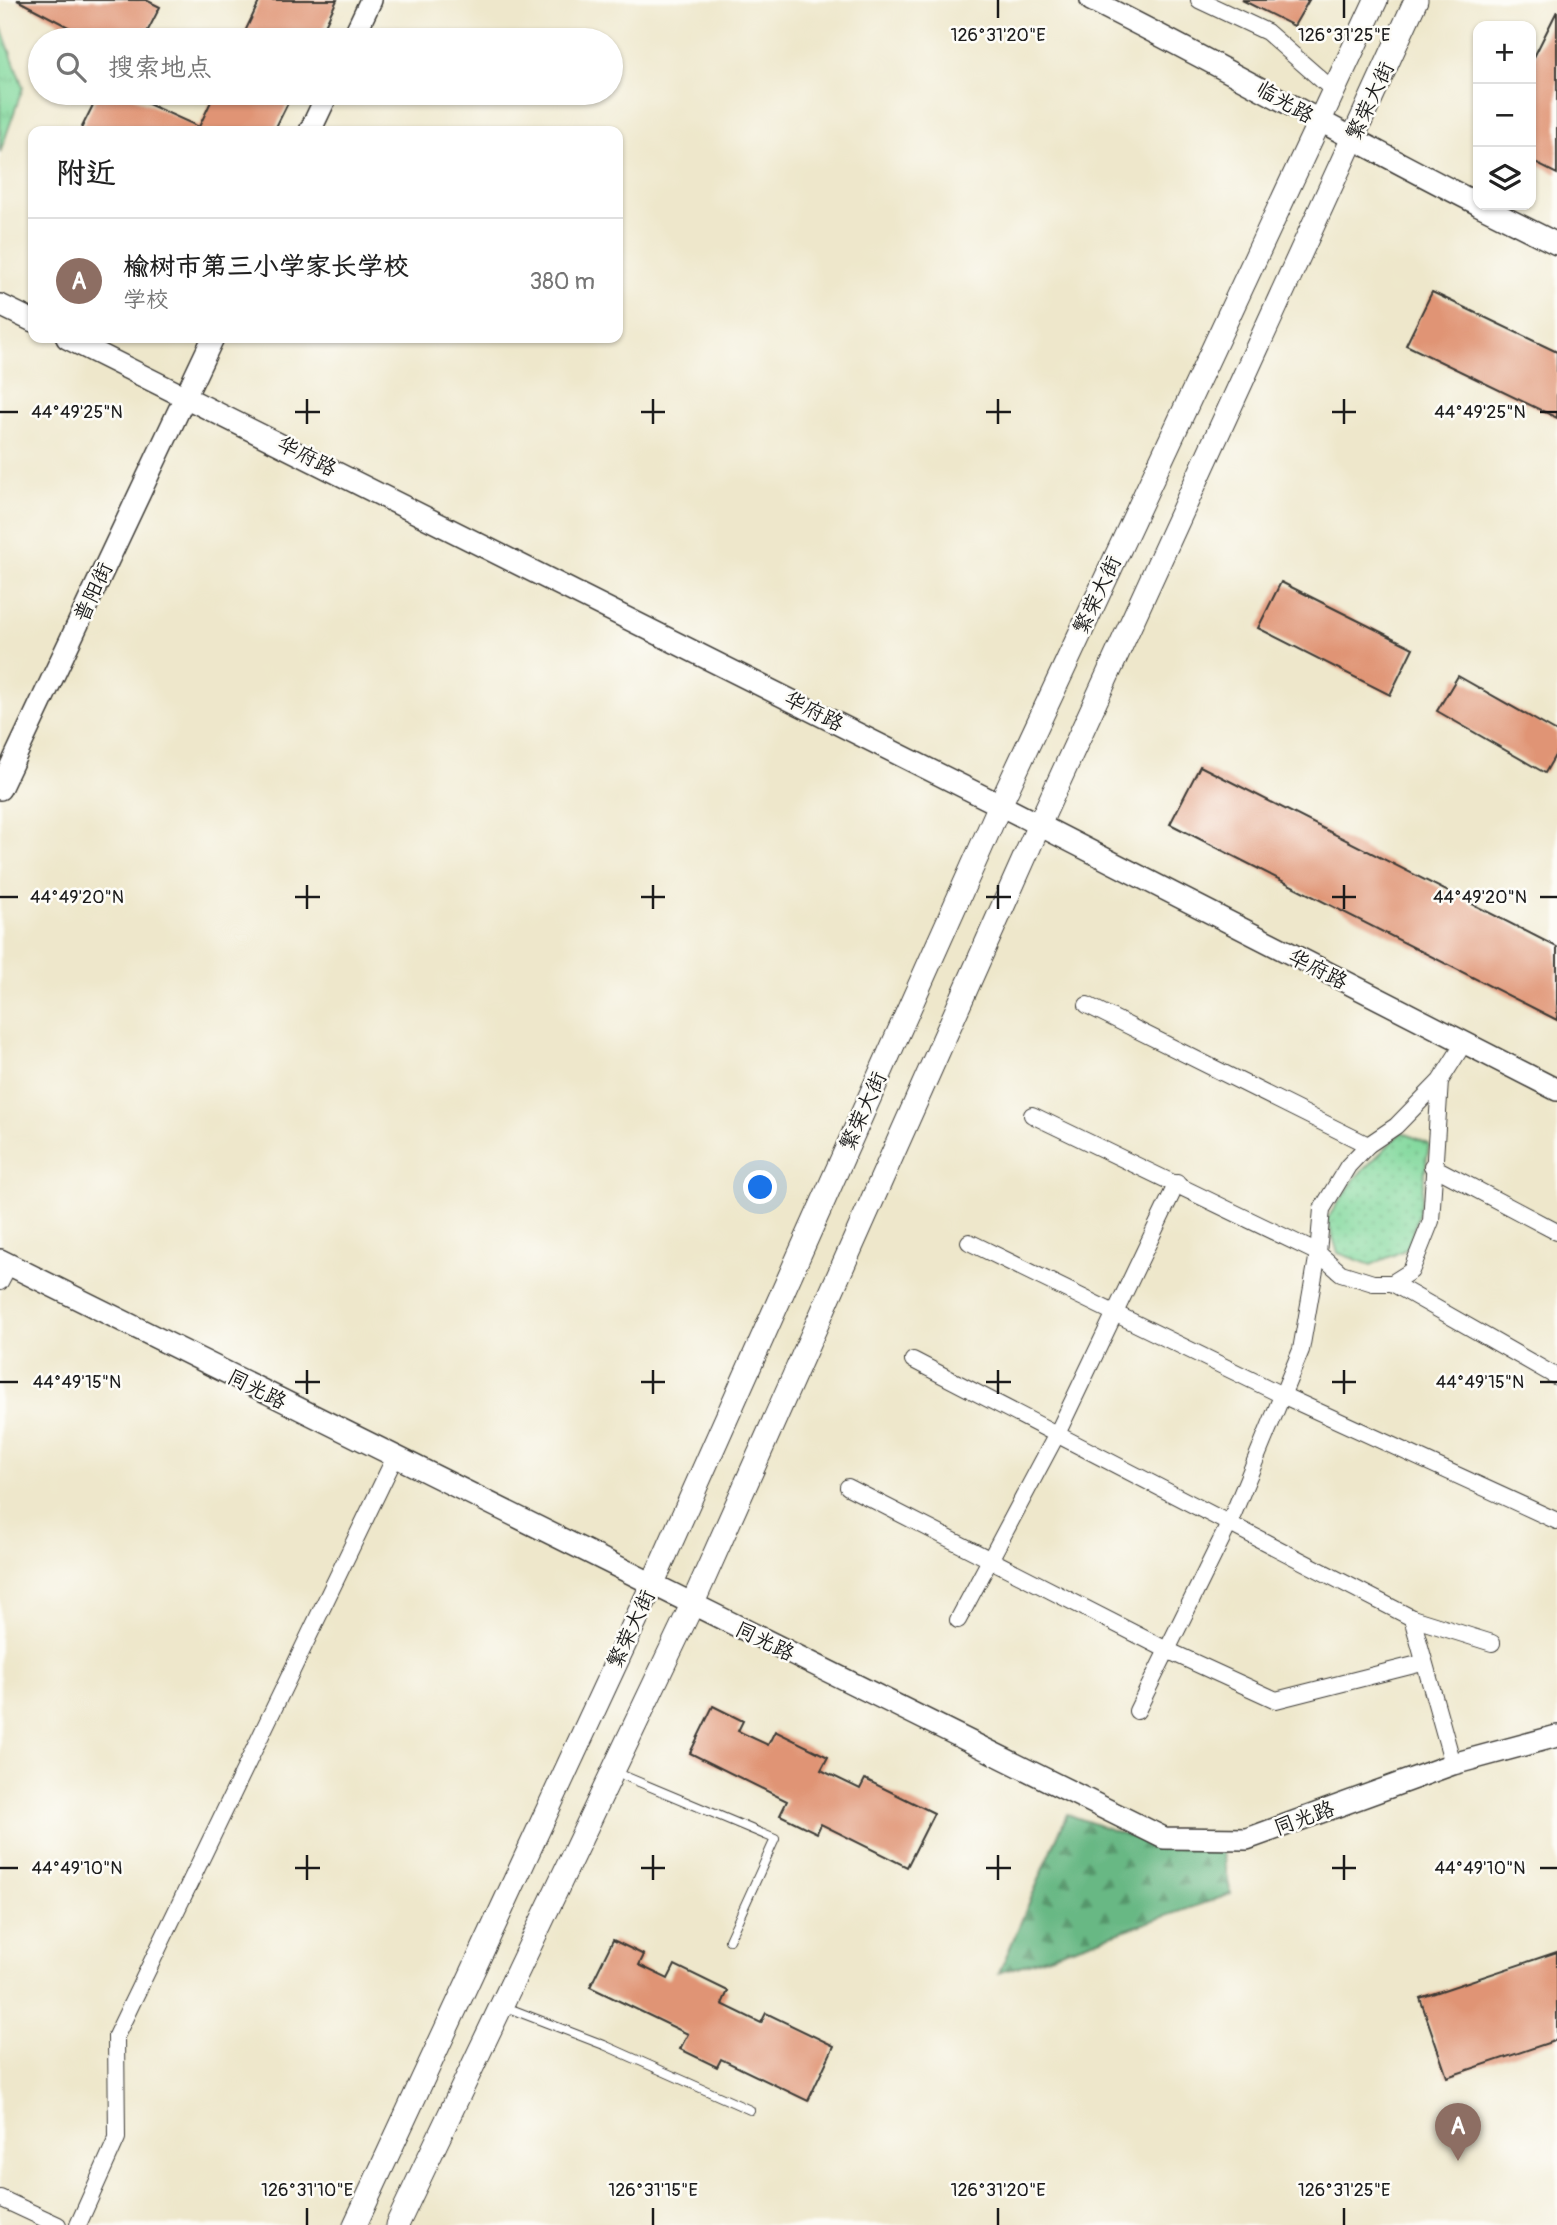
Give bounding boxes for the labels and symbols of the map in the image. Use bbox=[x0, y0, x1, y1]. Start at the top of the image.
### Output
text: 126°31'20"E bbox=[950, 24, 1046, 47]
text: 126°31'25"E bbox=[1298, 24, 1390, 47]
street label: 繁荣大街 bbox=[1340, 57, 1400, 145]
street label: 临光路 bbox=[1251, 75, 1319, 130]
text: 44°49'25"N bbox=[31, 401, 123, 424]
text: 44°49'25"N bbox=[1434, 401, 1526, 424]
street label: 华府路 bbox=[273, 430, 341, 483]
street label: 繁荣大街 bbox=[1067, 551, 1127, 639]
street label: 普阳街 bbox=[68, 558, 119, 626]
street label: 华府路 bbox=[780, 685, 848, 738]
text: 44°49'20"N bbox=[30, 886, 124, 909]
text: 44°49'20"N bbox=[1433, 886, 1527, 909]
street label: 华府路 bbox=[1284, 943, 1352, 996]
street label: 繁荣大街 bbox=[834, 1067, 893, 1155]
your location bbox=[743, 1170, 777, 1204]
street label: 同光路 bbox=[223, 1363, 291, 1416]
text: 44°49'15"N bbox=[33, 1371, 121, 1394]
text: 44°49'15"N bbox=[1436, 1371, 1524, 1394]
street label: 繁荣大街 bbox=[601, 1585, 661, 1673]
street label: 同光路 bbox=[731, 1616, 799, 1667]
street label: 同光路 bbox=[1270, 1795, 1338, 1842]
text: 44°49'10"N bbox=[32, 1857, 122, 1880]
text: 44°49'10"N bbox=[1435, 1857, 1525, 1880]
pin: A bbox=[1435, 2103, 1481, 2161]
text: 126°31'10"E bbox=[261, 2179, 353, 2202]
text: 126°31'15"E bbox=[608, 2179, 698, 2202]
text: 126°31'20"E bbox=[950, 2179, 1046, 2202]
text: 126°31'25"E bbox=[1298, 2179, 1390, 2202]

